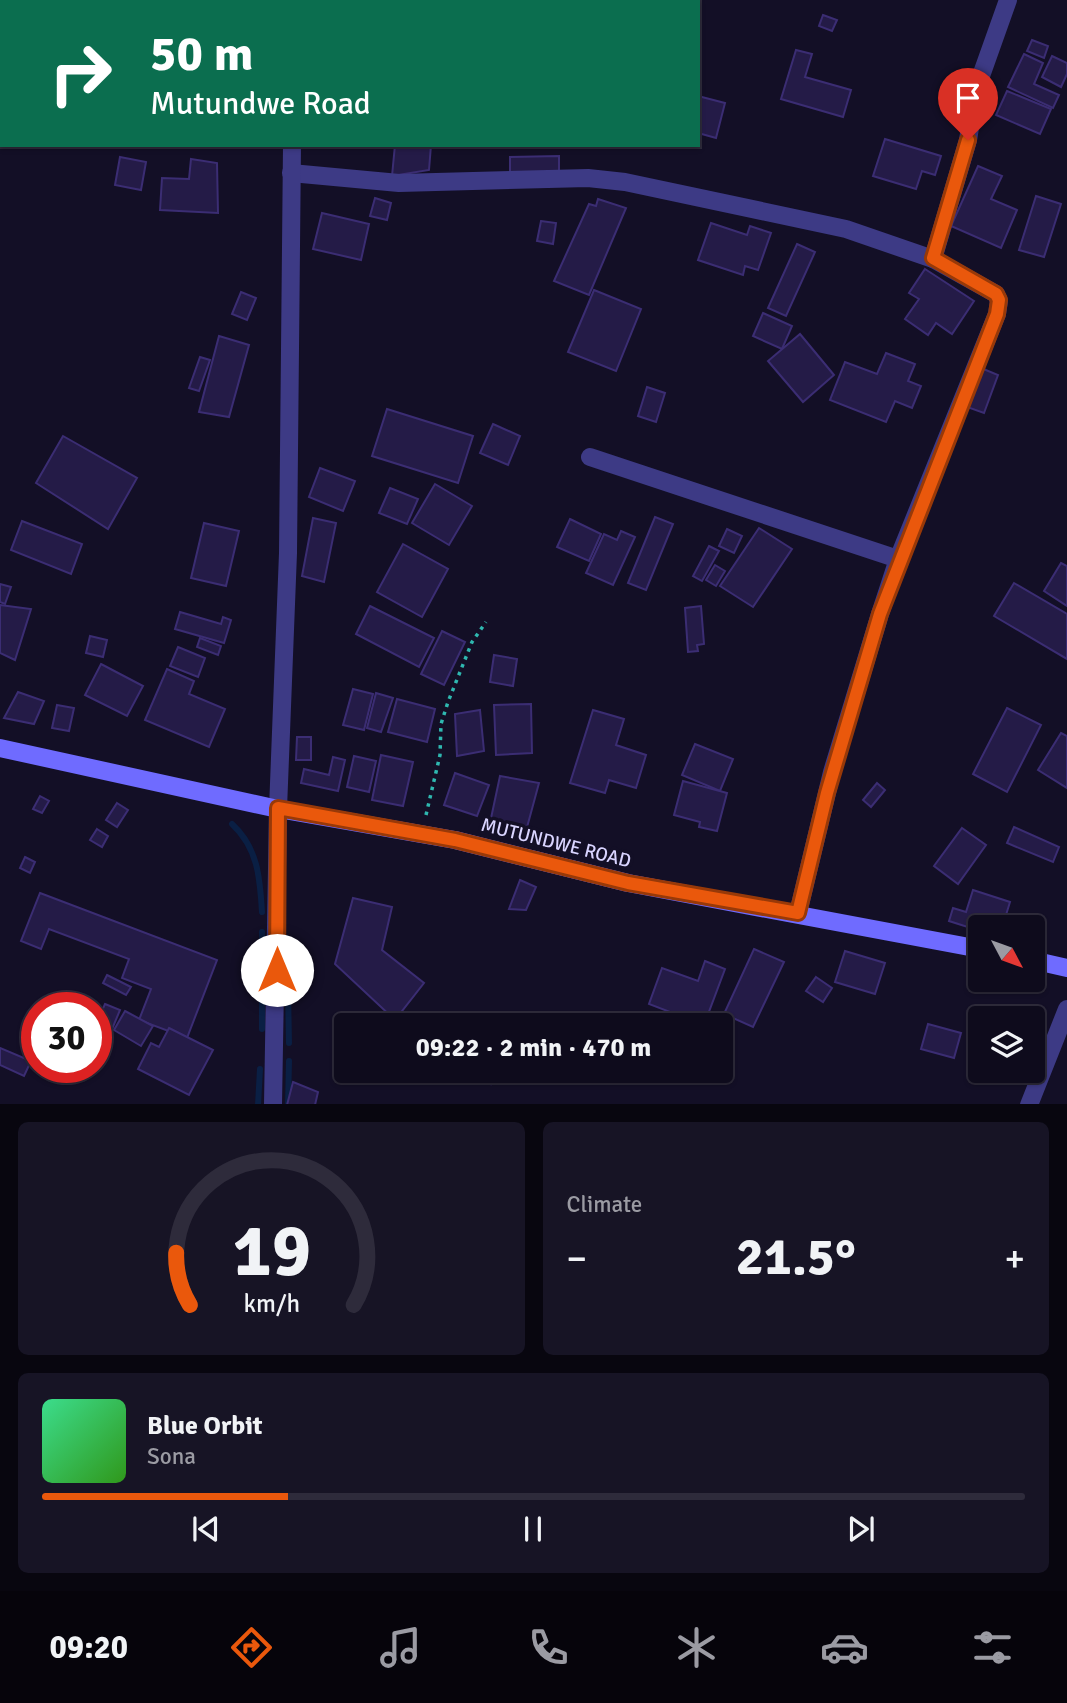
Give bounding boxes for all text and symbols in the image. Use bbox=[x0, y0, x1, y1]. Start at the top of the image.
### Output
text: 50 m bbox=[150, 24, 253, 84]
icon: right bbox=[35, 28, 126, 119]
pin bbox=[938, 68, 998, 140]
icon: arrive bbox=[949, 79, 987, 117]
text: Mutundwe Road bbox=[150, 84, 371, 123]
street label: MUTUNDWE ROAD bbox=[479, 813, 633, 873]
north arrow bbox=[968, 915, 1045, 992]
map controls bbox=[968, 915, 1045, 1083]
position arrow bbox=[240, 933, 314, 1007]
speed limit sign: 30 bbox=[21, 992, 112, 1083]
button: layers bbox=[968, 1006, 1045, 1083]
text: 09:22 · 2 min · 470 m bbox=[416, 1032, 651, 1064]
text: Climate bbox=[567, 1190, 642, 1219]
text: 19 bbox=[232, 1207, 311, 1296]
text: 21.5° bbox=[736, 1225, 856, 1289]
text: − bbox=[567, 1235, 587, 1282]
text: + bbox=[1004, 1235, 1025, 1282]
text: km/h bbox=[243, 1287, 300, 1318]
text: Blue Orbit bbox=[147, 1410, 263, 1442]
text: Sona bbox=[147, 1442, 196, 1471]
icon: previous bbox=[187, 1510, 225, 1548]
icon: pause bbox=[514, 1510, 552, 1548]
icon: next bbox=[842, 1510, 880, 1548]
icon: directions bbox=[227, 1623, 276, 1672]
icon: music bbox=[376, 1623, 425, 1672]
icon: phone bbox=[524, 1623, 573, 1672]
icon: climate bbox=[672, 1623, 721, 1672]
icon: car bbox=[820, 1623, 869, 1672]
icon: filters bbox=[968, 1623, 1017, 1672]
text: 09:20 bbox=[50, 1628, 128, 1667]

